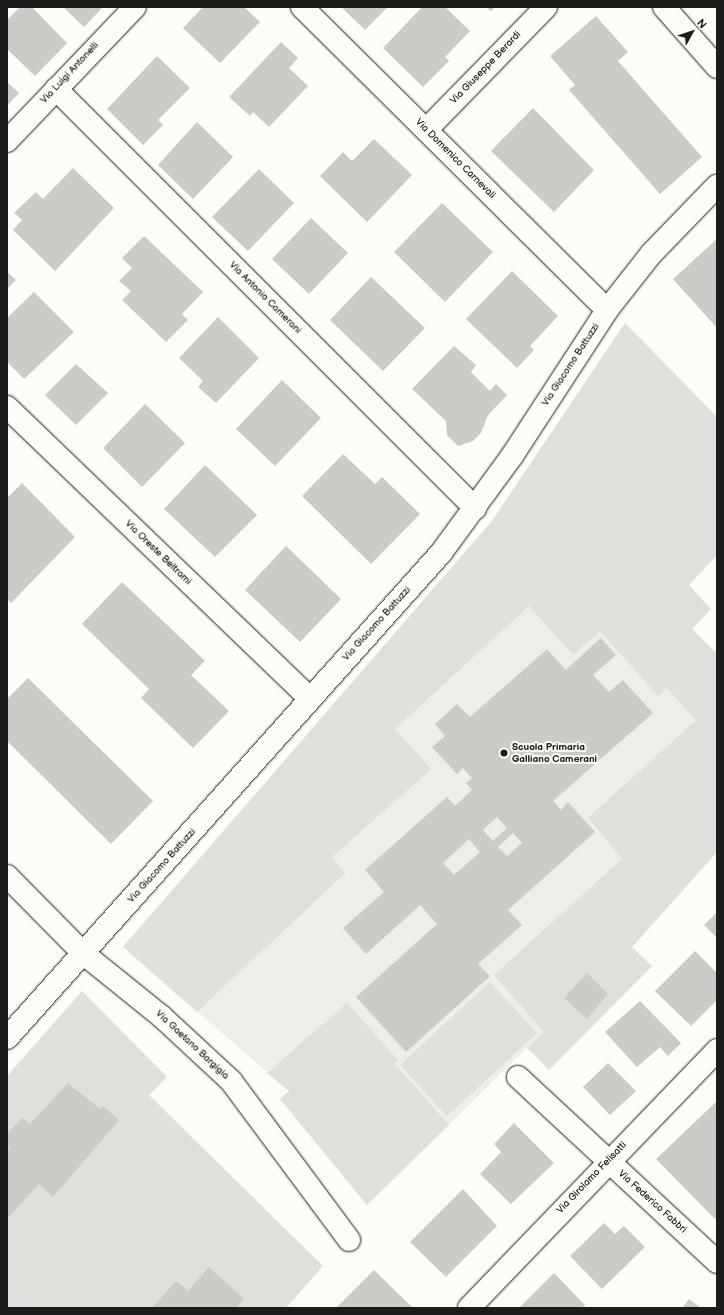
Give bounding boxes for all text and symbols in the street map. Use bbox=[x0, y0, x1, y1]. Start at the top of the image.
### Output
north arrow bbox=[672, 12, 712, 52]
text: N bbox=[694, 17, 709, 31]
street label: Via Giuseppe Berardi bbox=[448, 29, 524, 107]
street label: Via Luigi Antonelli bbox=[38, 40, 102, 106]
street label: Via Domenico Carnevali bbox=[412, 116, 498, 202]
street label: Via Antonio Camerani bbox=[226, 259, 304, 337]
street label: Via Giacomo Battuzzi bbox=[540, 321, 602, 409]
street label: Via Oreste Beltrami bbox=[122, 518, 194, 588]
street label: Via Giacomo Battuzzi bbox=[340, 584, 414, 664]
place label: Scuola Primaria Galliano Camerani bbox=[512, 741, 597, 764]
marker: Scuola Primaria Galliano Camerani bbox=[499, 748, 509, 758]
street label: Via Giacomo Battuzzi bbox=[125, 826, 199, 906]
street label: Via Gaetano Bargigia bbox=[153, 1008, 231, 1082]
street label: Via Girolamo Felisatti bbox=[555, 1139, 629, 1217]
street label: Via Federico Fabbri bbox=[615, 1168, 689, 1236]

